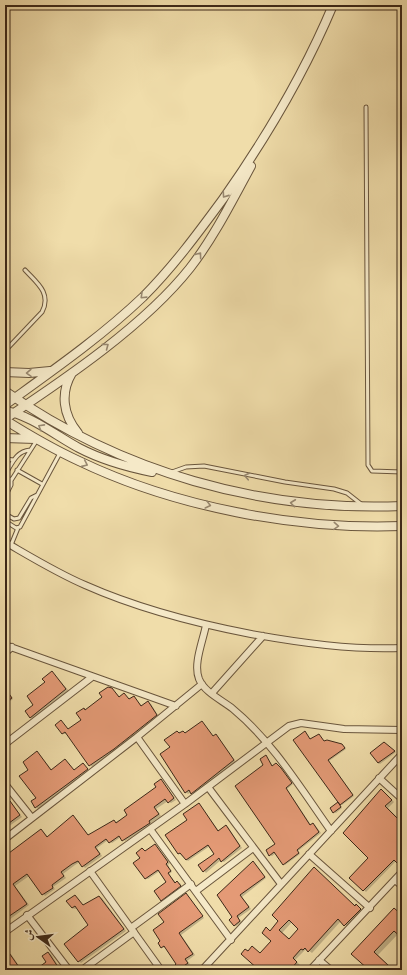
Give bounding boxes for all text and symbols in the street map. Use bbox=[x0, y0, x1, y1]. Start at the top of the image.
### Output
one-way arrow bbox=[223, 191, 230, 198]
one-way arrow bbox=[194, 253, 201, 260]
one-way arrow bbox=[140, 291, 148, 299]
one-way arrow bbox=[102, 343, 109, 351]
one-way arrow bbox=[26, 369, 32, 377]
one-way arrow bbox=[38, 425, 46, 432]
one-way arrow bbox=[80, 459, 88, 467]
one-way arrow bbox=[244, 472, 250, 480]
one-way arrow bbox=[290, 499, 296, 508]
one-way arrow bbox=[204, 500, 211, 509]
one-way arrow bbox=[333, 521, 339, 530]
north arrow bbox=[18, 917, 58, 957]
text: ش bbox=[21, 928, 38, 942]

